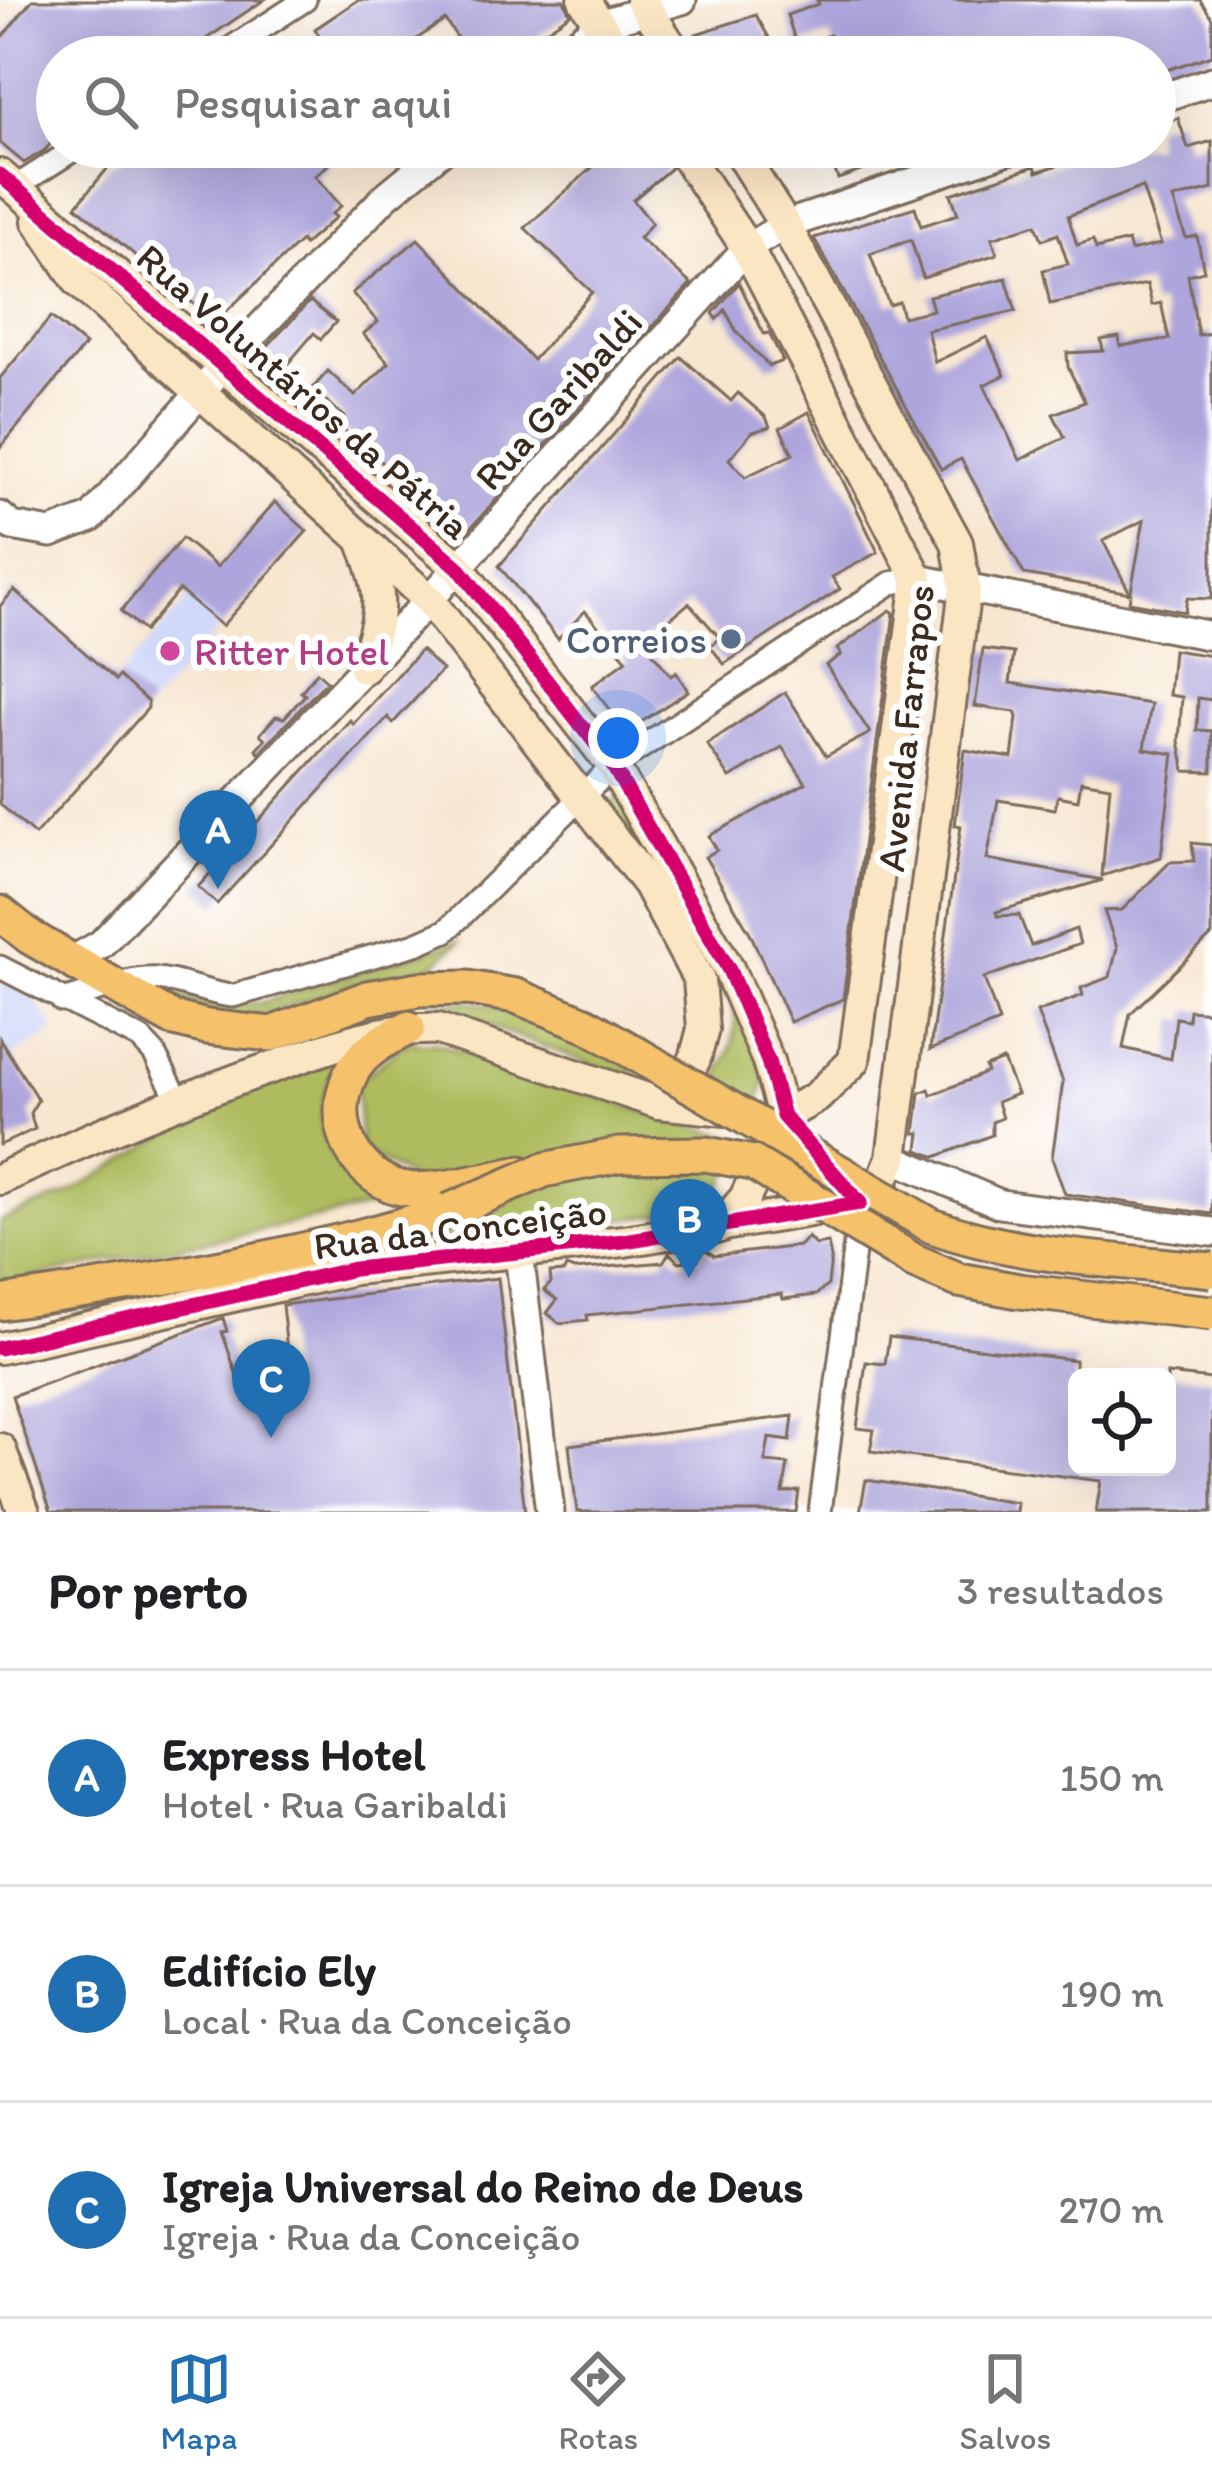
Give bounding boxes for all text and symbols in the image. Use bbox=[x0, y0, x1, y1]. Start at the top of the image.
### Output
search box bbox=[36, 36, 1176, 168]
icon: search bbox=[78, 69, 144, 135]
text: Pesquisar aqui bbox=[174, 75, 452, 129]
street label: Rua Voluntários da Pátria bbox=[127, 234, 480, 549]
street label: Rua Garibaldi bbox=[465, 299, 652, 500]
street label: Avenida Farrapos bbox=[867, 582, 944, 874]
place label: Correios bbox=[566, 616, 707, 663]
marker: Correios bbox=[718, 626, 744, 652]
place label: Ritter Hotel bbox=[194, 628, 389, 675]
marker: Ritter Hotel bbox=[157, 638, 183, 664]
your location bbox=[588, 708, 648, 768]
pin: A bbox=[179, 790, 257, 889]
pin: B bbox=[650, 1179, 728, 1278]
street label: Rua da Conceição bbox=[311, 1187, 609, 1270]
pin: C bbox=[232, 1339, 310, 1438]
map controls bbox=[1068, 1368, 1176, 1476]
button: locate bbox=[1068, 1368, 1176, 1476]
text: Por perto bbox=[48, 1560, 248, 1621]
text: 3 resultados bbox=[957, 1567, 1164, 1614]
text: Express Hotel bbox=[162, 1727, 426, 1781]
text: A bbox=[75, 1754, 99, 1801]
text: 150 m bbox=[1060, 1754, 1164, 1801]
text: Hotel · Rua Garibaldi bbox=[162, 1781, 508, 1828]
text: Edifício Ely bbox=[162, 1943, 376, 1997]
text: B bbox=[74, 1970, 100, 2017]
text: 190 m bbox=[1060, 1970, 1164, 2017]
text: Local · Rua da Conceição bbox=[162, 1997, 572, 2044]
text: Igreja Universal do Reino de Deus bbox=[162, 2159, 803, 2213]
text: C bbox=[74, 2186, 100, 2233]
text: 270 m bbox=[1059, 2186, 1164, 2233]
text: Igreja · Rua da Conceição bbox=[162, 2213, 580, 2260]
tab: Mapa bbox=[161, 2346, 237, 2457]
tab: Rotas bbox=[559, 2346, 638, 2457]
tab: Salvos bbox=[959, 2346, 1051, 2457]

